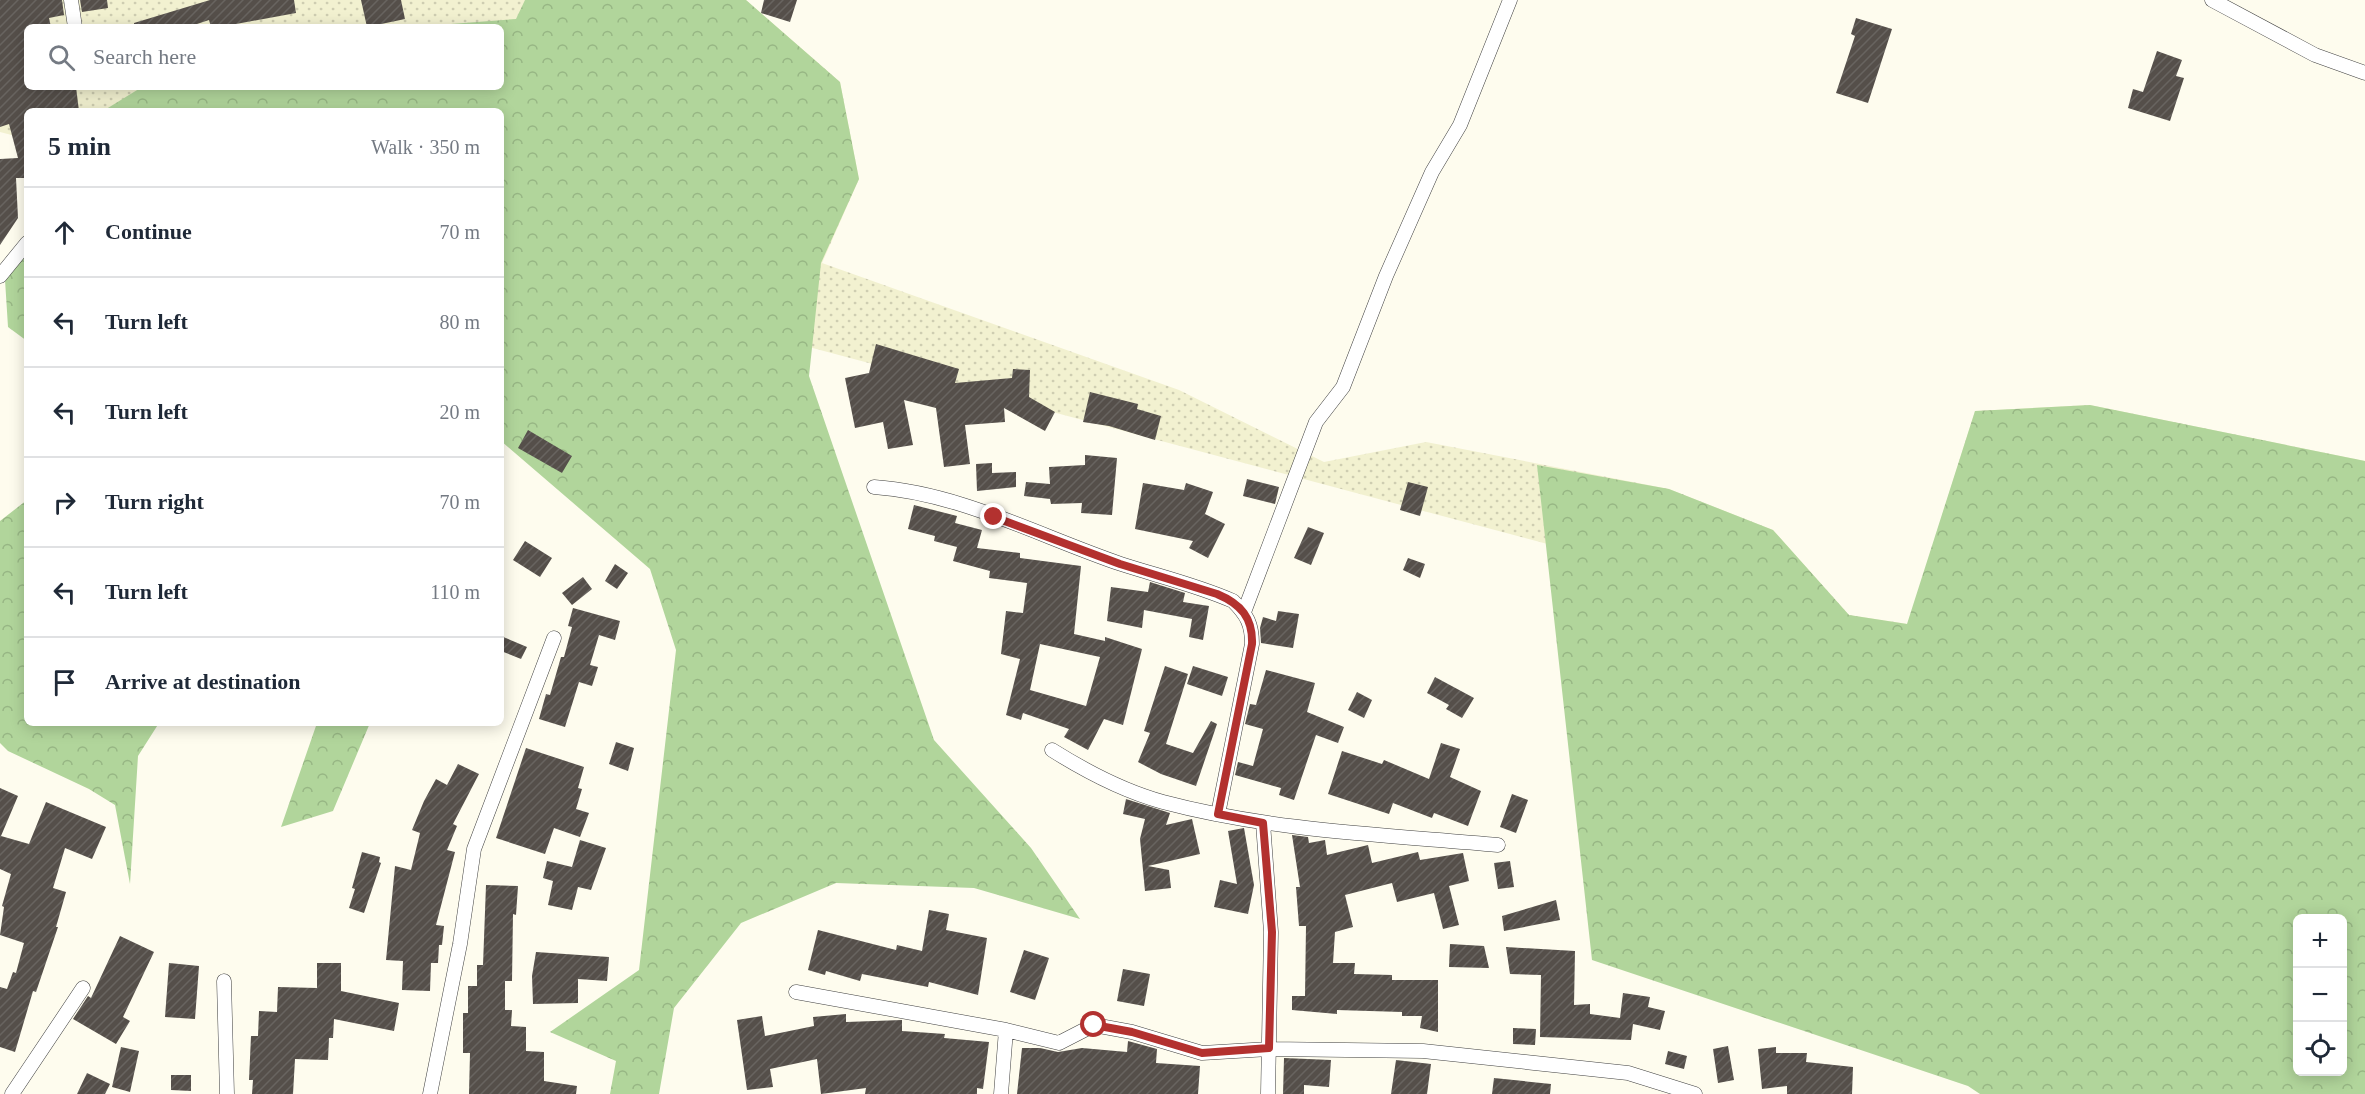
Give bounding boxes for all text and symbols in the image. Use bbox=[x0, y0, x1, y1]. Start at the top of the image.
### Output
search box bbox=[24, 24, 504, 90]
icon: search bbox=[45, 41, 78, 74]
text: Search here bbox=[93, 44, 196, 69]
text: 5 min bbox=[48, 132, 111, 161]
text: Walk · 350 m bbox=[371, 136, 480, 158]
icon: ahead bbox=[48, 216, 81, 249]
text: Continue bbox=[105, 219, 192, 244]
text: 70 m bbox=[439, 221, 480, 243]
icon: left bbox=[48, 306, 81, 339]
text: Turn left bbox=[105, 309, 188, 334]
text: 80 m bbox=[439, 311, 480, 333]
icon: left bbox=[48, 396, 81, 429]
text: Turn left bbox=[105, 399, 188, 424]
text: 20 m bbox=[439, 401, 480, 423]
icon: right bbox=[48, 486, 81, 519]
text: Turn right bbox=[105, 489, 204, 514]
text: 70 m bbox=[439, 491, 480, 513]
route end bbox=[980, 503, 1006, 529]
icon: left bbox=[48, 576, 81, 609]
text: Turn left bbox=[105, 579, 188, 604]
text: 110 m bbox=[430, 581, 480, 603]
icon: arrive bbox=[48, 666, 81, 699]
text: Arrive at destination bbox=[105, 669, 301, 694]
map controls bbox=[2293, 914, 2347, 1076]
button: + bbox=[2293, 914, 2347, 968]
button: − bbox=[2293, 968, 2347, 1022]
route start bbox=[1080, 1011, 1106, 1037]
button: locate bbox=[2293, 1022, 2347, 1076]

